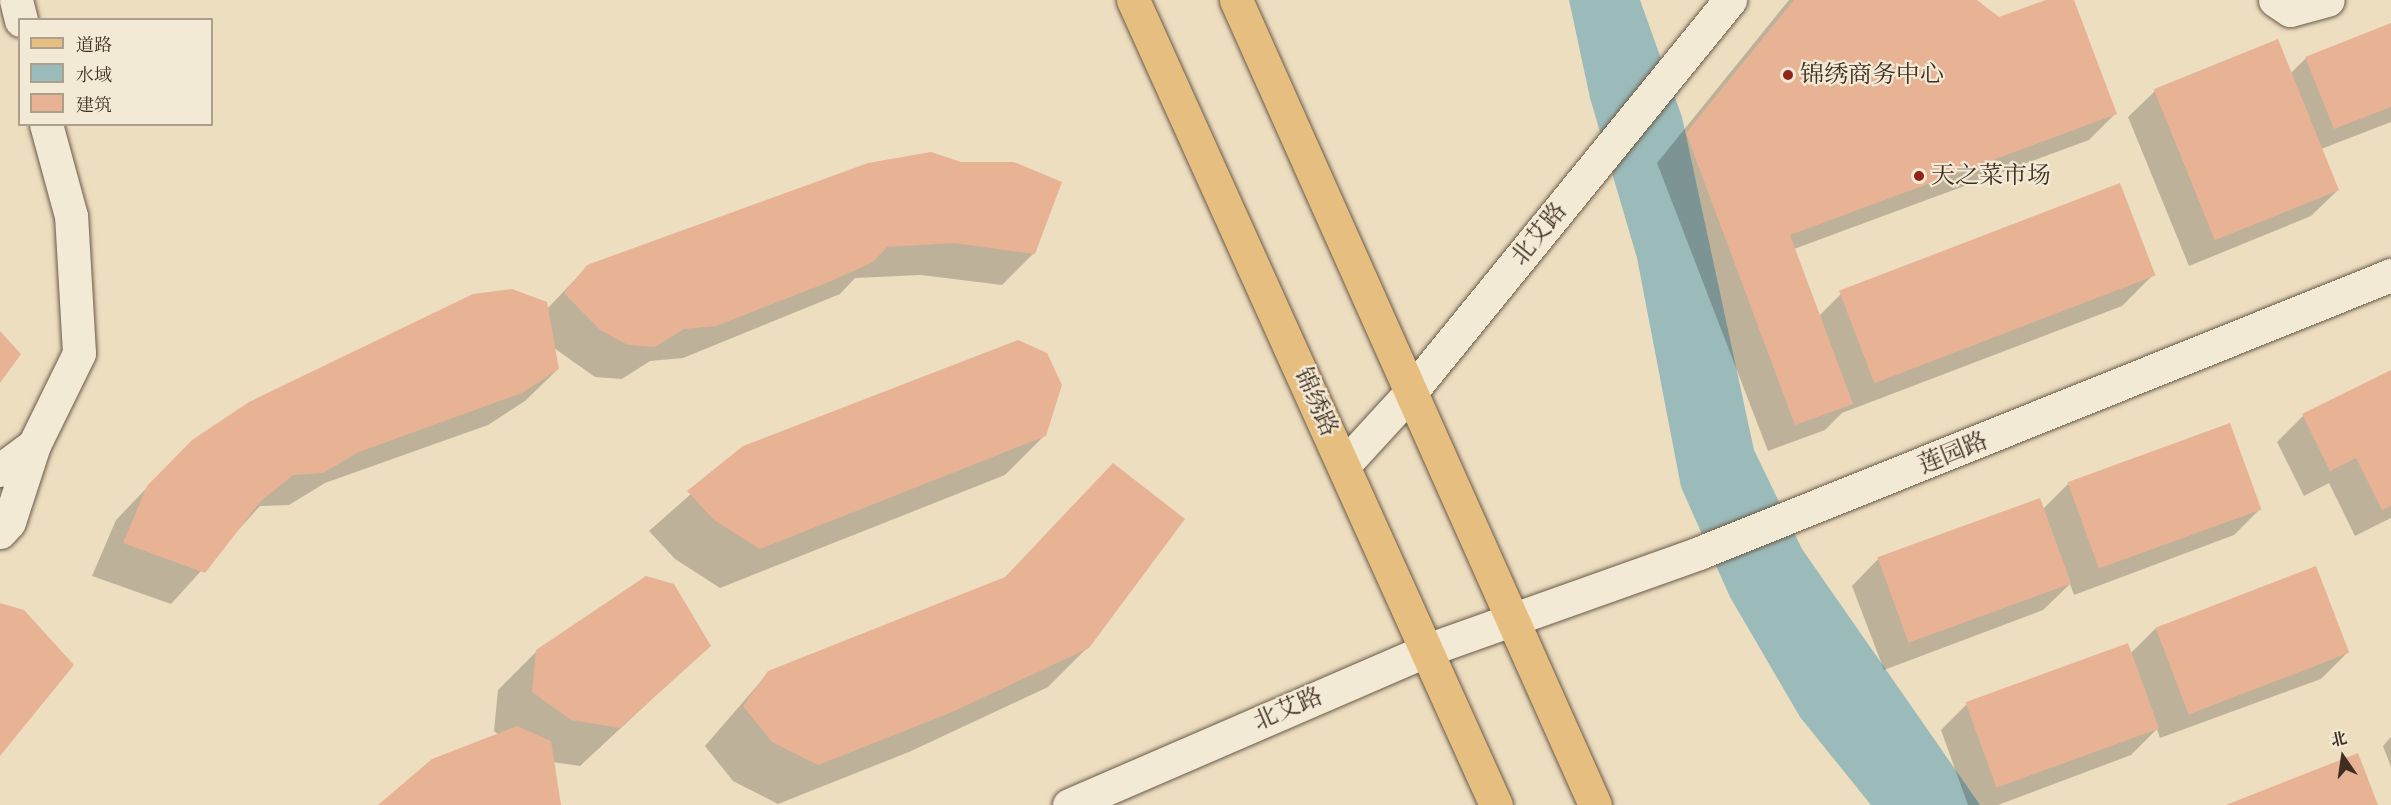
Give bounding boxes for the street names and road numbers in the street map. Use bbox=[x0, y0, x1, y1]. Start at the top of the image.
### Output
street label: 北艾路 bbox=[1505, 197, 1573, 271]
street label: 锦绣路 bbox=[1288, 363, 1344, 441]
street label: 莲园路 bbox=[1914, 426, 1992, 480]
street label: 北艾路 bbox=[1249, 682, 1327, 736]

